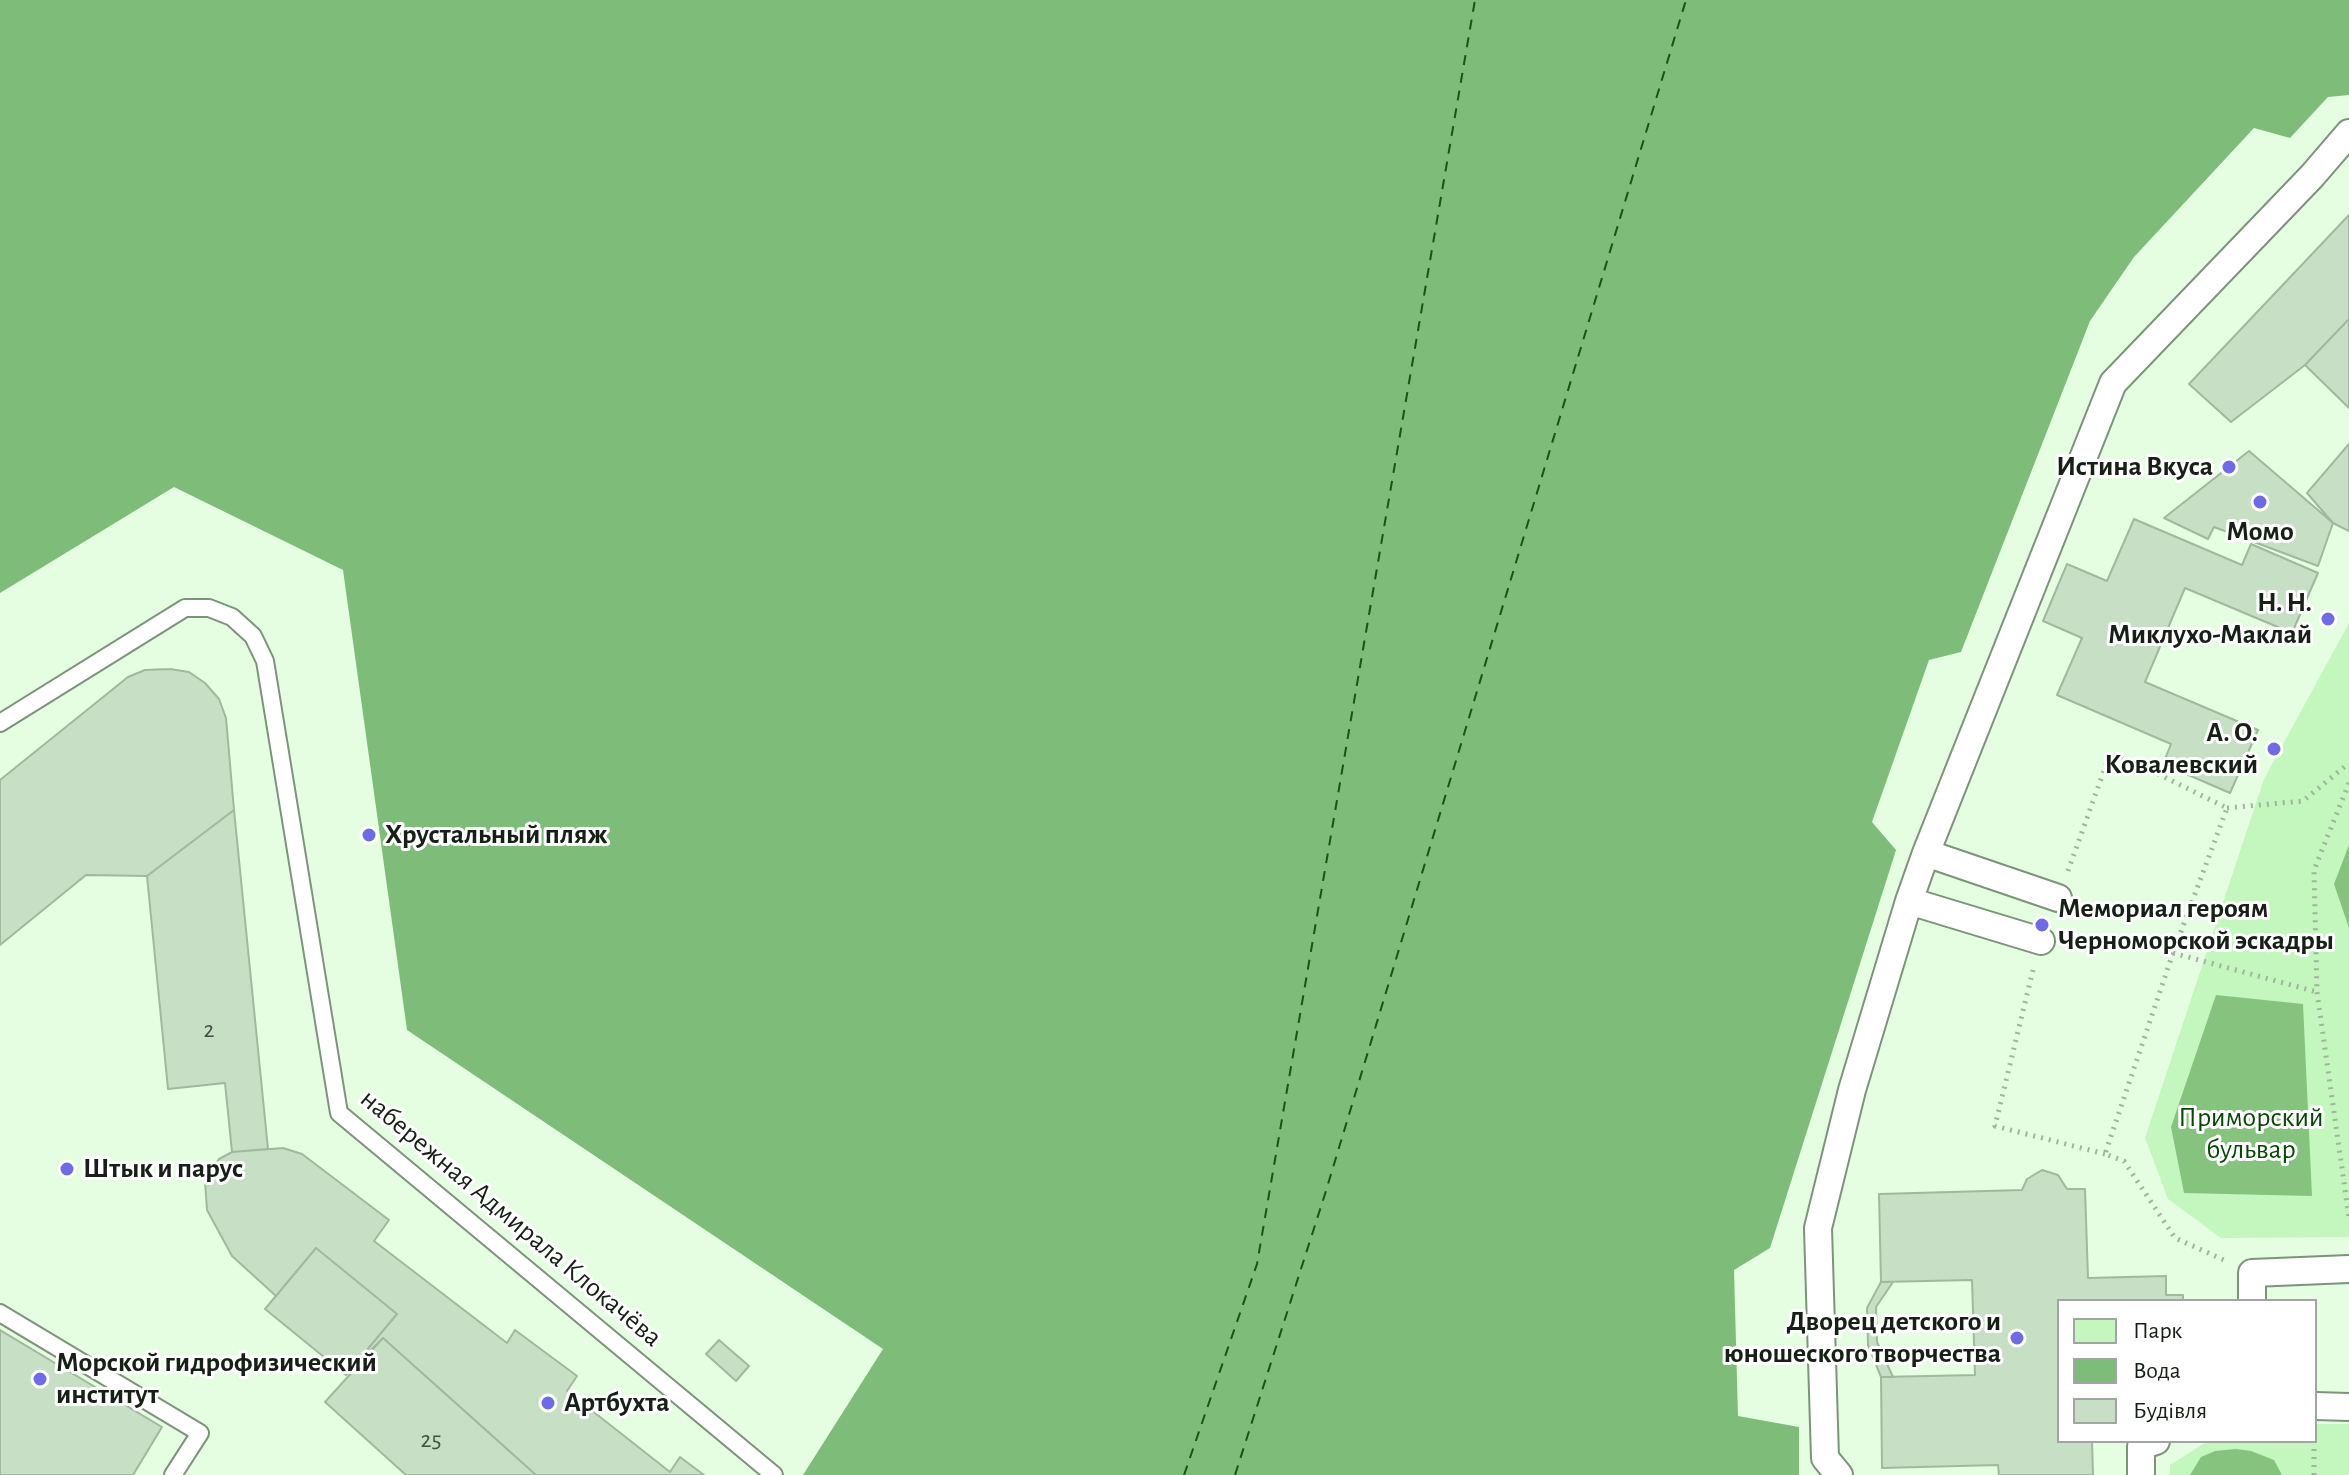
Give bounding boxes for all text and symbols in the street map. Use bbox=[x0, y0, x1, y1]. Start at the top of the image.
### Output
place label: Истина Вкуса bbox=[2056, 450, 2213, 484]
marker: Истина Вкуса bbox=[2220, 458, 2238, 476]
marker: Момо bbox=[2251, 493, 2269, 511]
place label: Момо bbox=[2226, 515, 2294, 549]
place label: Н. Н. Миклухо-Маклай bbox=[2108, 586, 2312, 652]
marker: Н. Н. Миклухо-Маклай bbox=[2319, 610, 2337, 628]
place label: А. О. Ковалевский bbox=[2104, 716, 2258, 782]
marker: А. О. Ковалевский bbox=[2265, 740, 2283, 758]
place label: Хрустальный пляж bbox=[385, 818, 607, 852]
marker: Хрустальный пляж bbox=[360, 826, 378, 844]
place label: Мемориал героям Черноморской эскадры bbox=[2058, 892, 2334, 958]
marker: Мемориал героям Черноморской эскадры bbox=[2033, 916, 2051, 934]
house number: 2 bbox=[204, 1016, 214, 1044]
street label: набережная Адмирала Клокачёва bbox=[353, 1082, 669, 1354]
park label: Приморский бульвар bbox=[2178, 1101, 2324, 1167]
place label: Штык и парус bbox=[83, 1152, 243, 1186]
marker: Штык и парус bbox=[58, 1160, 76, 1178]
legend bbox=[2057, 1299, 2317, 1443]
place label: Дворец детского и юношеского творчества bbox=[1724, 1305, 2001, 1371]
text: Парк bbox=[2133, 1319, 2182, 1343]
marker: Дворец детского и юношеского творчества bbox=[2008, 1329, 2026, 1347]
place label: Морской гидрофизический институт bbox=[56, 1346, 377, 1412]
text: Вода bbox=[2133, 1359, 2181, 1383]
marker: Морской гидрофизический институт bbox=[31, 1370, 49, 1388]
place label: Артбухта bbox=[564, 1386, 670, 1420]
marker: Артбухта bbox=[539, 1394, 557, 1412]
text: Будівля bbox=[2133, 1399, 2207, 1423]
house number: 25 bbox=[421, 1426, 441, 1454]

